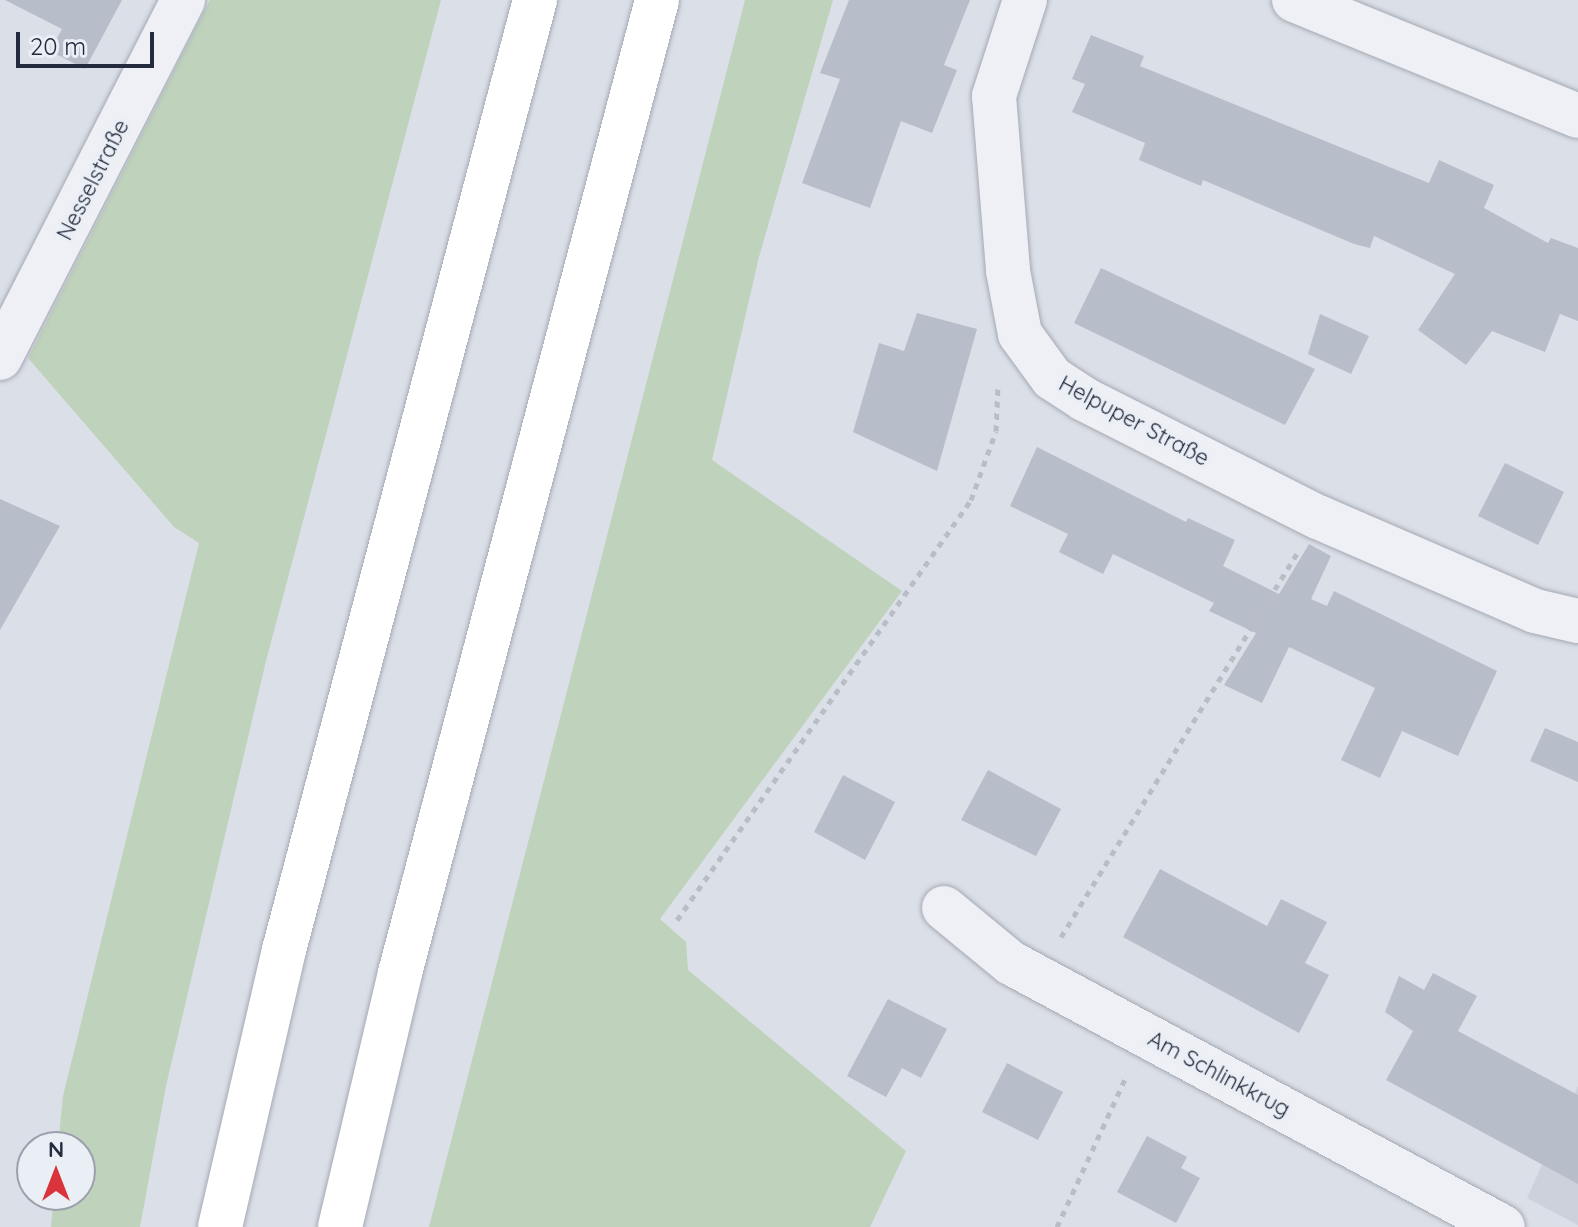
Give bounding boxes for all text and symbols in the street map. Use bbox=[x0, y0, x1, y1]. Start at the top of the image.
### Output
scale bar bbox=[20, 16, 158, 66]
text: 20 m bbox=[30, 31, 86, 61]
street label: Nesselstraße bbox=[51, 115, 135, 245]
street label: Helpuper Straße bbox=[1054, 370, 1214, 472]
street label: Am Schlinkkrug bbox=[1144, 1025, 1294, 1123]
north arrow bbox=[16, 1131, 96, 1211]
text: N bbox=[48, 1135, 64, 1163]

